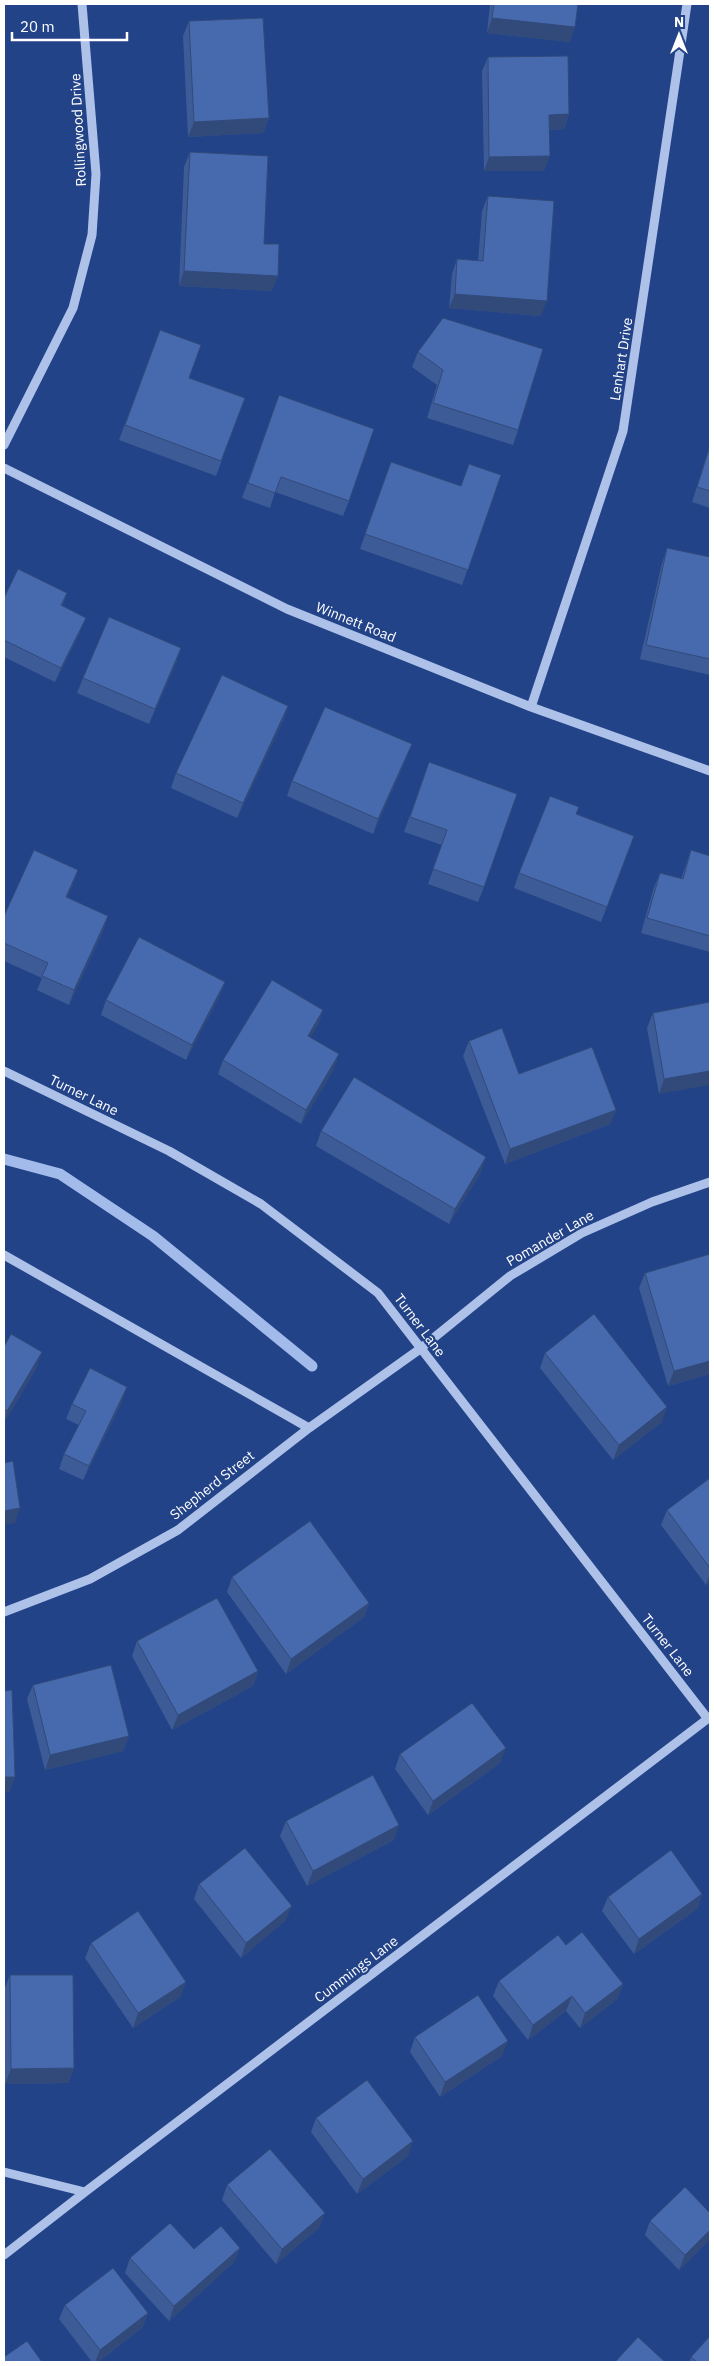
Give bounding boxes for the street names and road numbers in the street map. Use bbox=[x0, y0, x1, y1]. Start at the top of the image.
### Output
street label: Rollingwood Drive bbox=[66, 73, 90, 187]
street label: Lenhart Drive bbox=[606, 316, 636, 402]
street label: Winnett Road bbox=[313, 598, 399, 646]
street label: Turner Lane bbox=[47, 1071, 122, 1120]
street label: Pomander Lane bbox=[503, 1206, 597, 1270]
street label: Turner Lane bbox=[390, 1290, 450, 1360]
street label: Shepherd Street bbox=[166, 1446, 258, 1524]
street label: Turner Lane bbox=[638, 1610, 698, 1680]
street label: Cummings Lane bbox=[311, 1931, 402, 2006]

